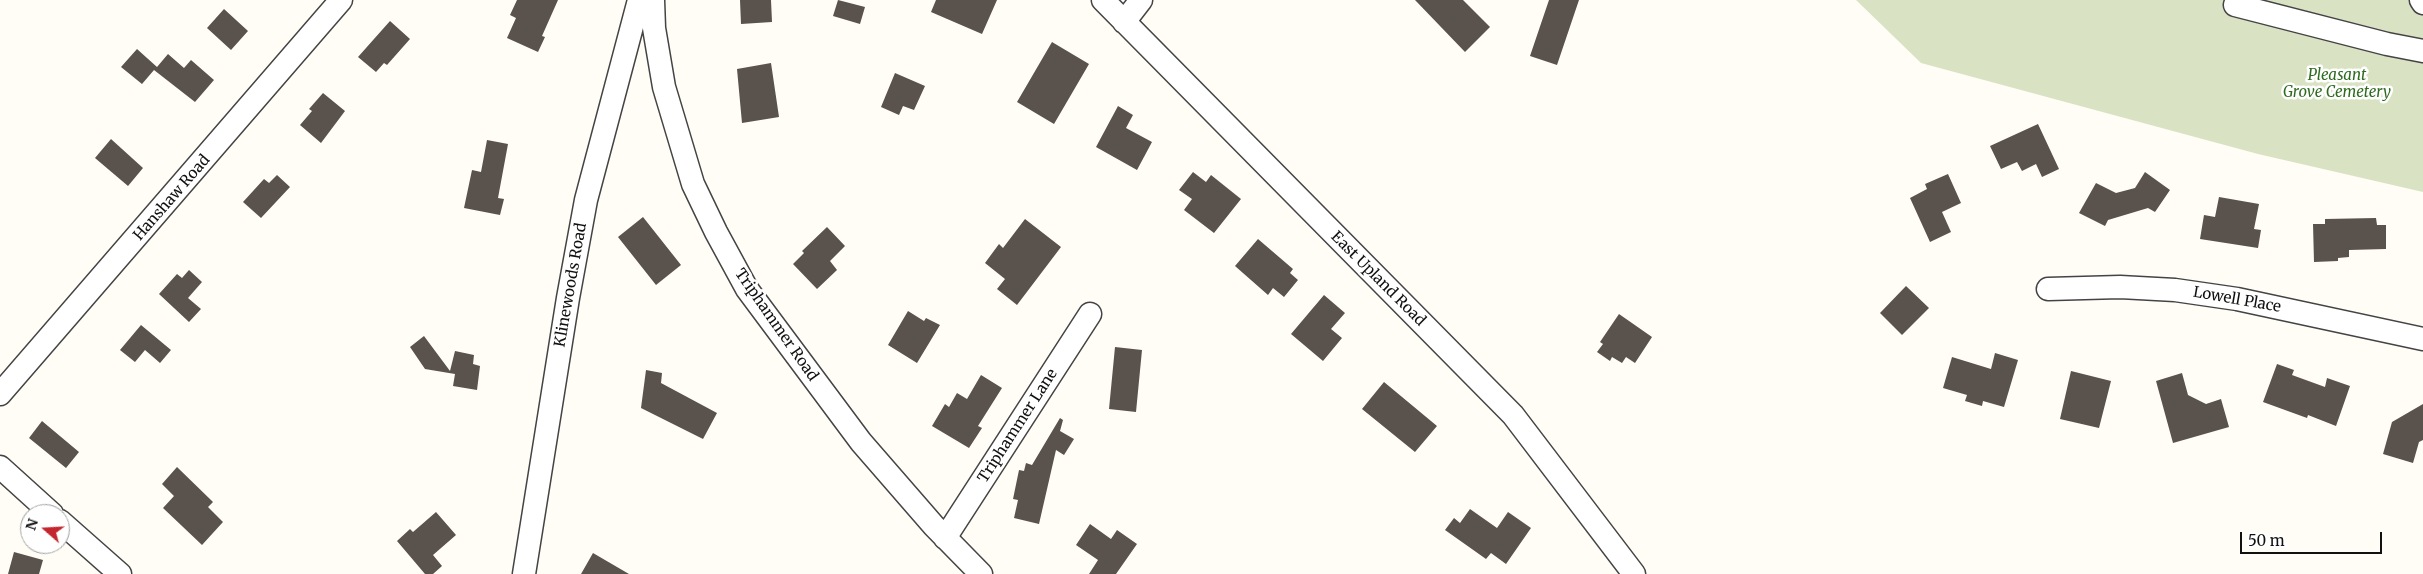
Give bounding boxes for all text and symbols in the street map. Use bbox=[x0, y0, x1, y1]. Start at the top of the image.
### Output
park label: Pleasant Grove Cemetery bbox=[2283, 67, 2391, 102]
street label: Hanshaw Road bbox=[130, 152, 214, 244]
street label: Klinewoods Road bbox=[551, 222, 591, 348]
street label: East Upland Road bbox=[1327, 228, 1429, 330]
street label: Triphammer Road bbox=[730, 265, 822, 385]
street label: Lowell Place bbox=[2192, 283, 2282, 317]
street label: Triphammer Lane bbox=[974, 366, 1062, 486]
north arrow bbox=[20, 504, 70, 554]
text: N bbox=[21, 516, 42, 533]
scale bar bbox=[2243, 522, 2386, 554]
text: 50 m bbox=[2248, 531, 2285, 550]

